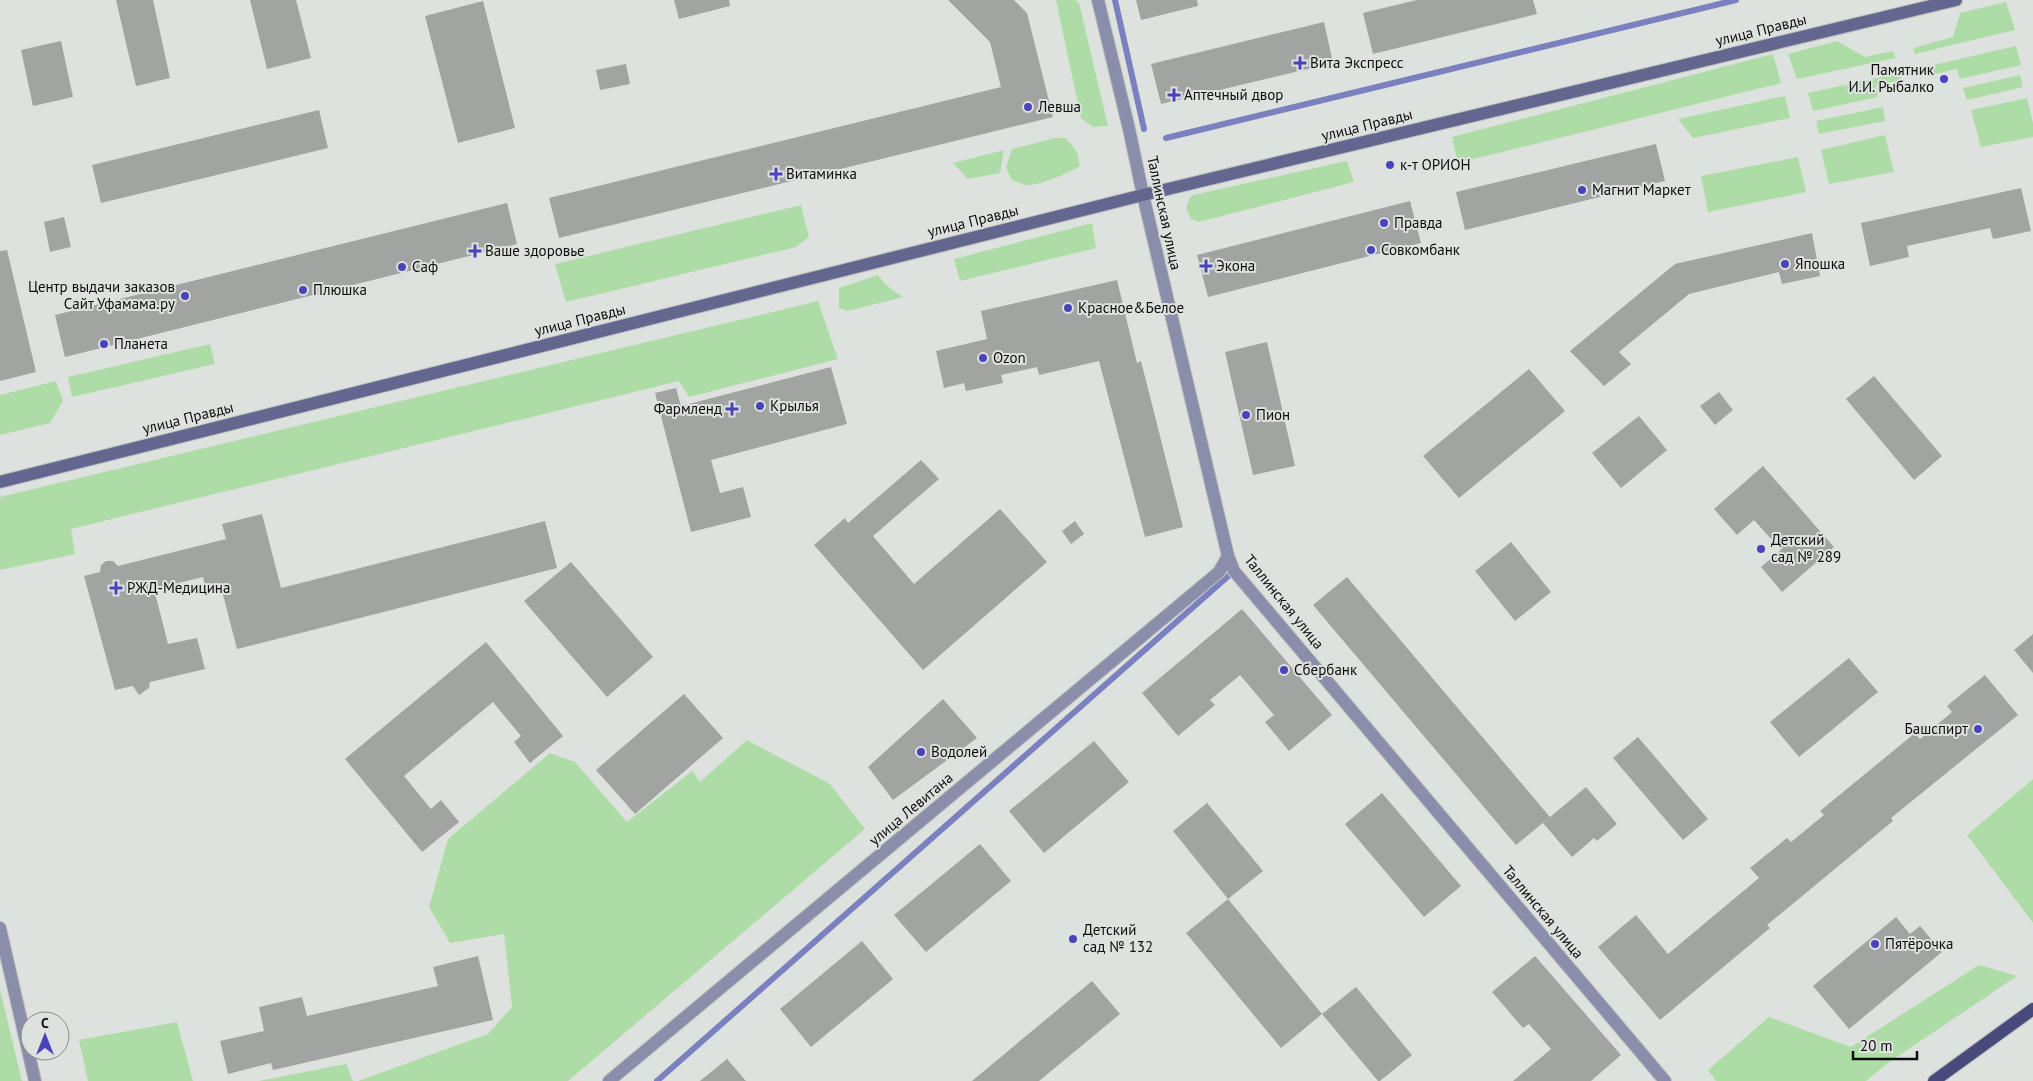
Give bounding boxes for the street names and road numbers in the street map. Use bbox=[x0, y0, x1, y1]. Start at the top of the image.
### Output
street label: улица Правды bbox=[1713, 9, 1808, 50]
street label: улица Правды bbox=[1319, 104, 1414, 145]
street label: Таллинская улица bbox=[1143, 154, 1186, 272]
street label: улица Правды bbox=[925, 200, 1020, 241]
street label: улица Правды bbox=[532, 299, 627, 340]
street label: улица Правды bbox=[140, 397, 235, 438]
street label: Таллинская улица bbox=[1240, 551, 1328, 653]
street label: улица Левитана bbox=[865, 768, 956, 849]
street label: Таллинская улица bbox=[1499, 861, 1588, 962]

